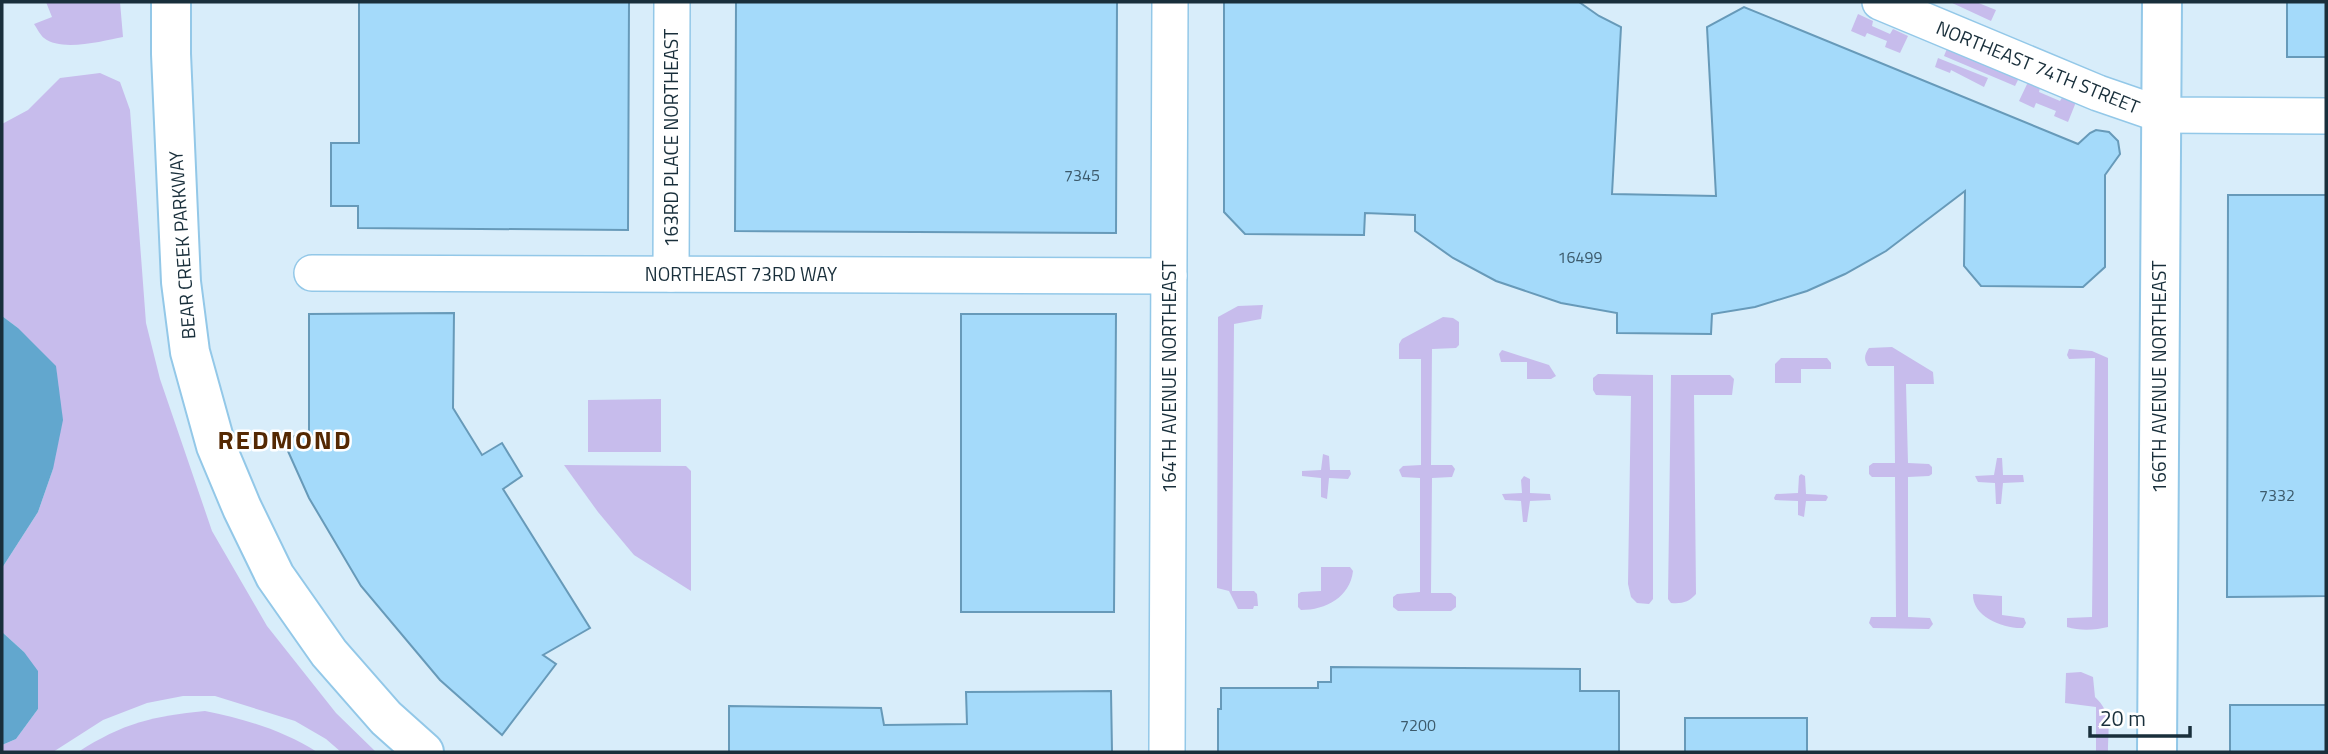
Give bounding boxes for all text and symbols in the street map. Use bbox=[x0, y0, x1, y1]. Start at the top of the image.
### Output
street label: NORTHEAST 74TH STREET bbox=[1932, 12, 2144, 121]
street label: 163RD PLACE NORTHEAST bbox=[656, 29, 685, 247]
street label: BEAR CREEK PARKWAY bbox=[160, 149, 203, 340]
house number: 7345 bbox=[1064, 163, 1100, 187]
house number: 16499 bbox=[1558, 245, 1602, 269]
street label: NORTHEAST 73RD WAY bbox=[645, 259, 838, 288]
street label: 164TH AVENUE NORTHEAST bbox=[1154, 261, 1183, 493]
street label: 166TH AVENUE NORTHEAST bbox=[2144, 261, 2173, 493]
district label: REDMOND bbox=[218, 420, 352, 459]
house number: 7332 bbox=[2259, 483, 2295, 507]
scale bar bbox=[2090, 694, 2190, 738]
text: 20 m bbox=[2100, 702, 2146, 734]
house number: 7200 bbox=[1400, 713, 1436, 737]

